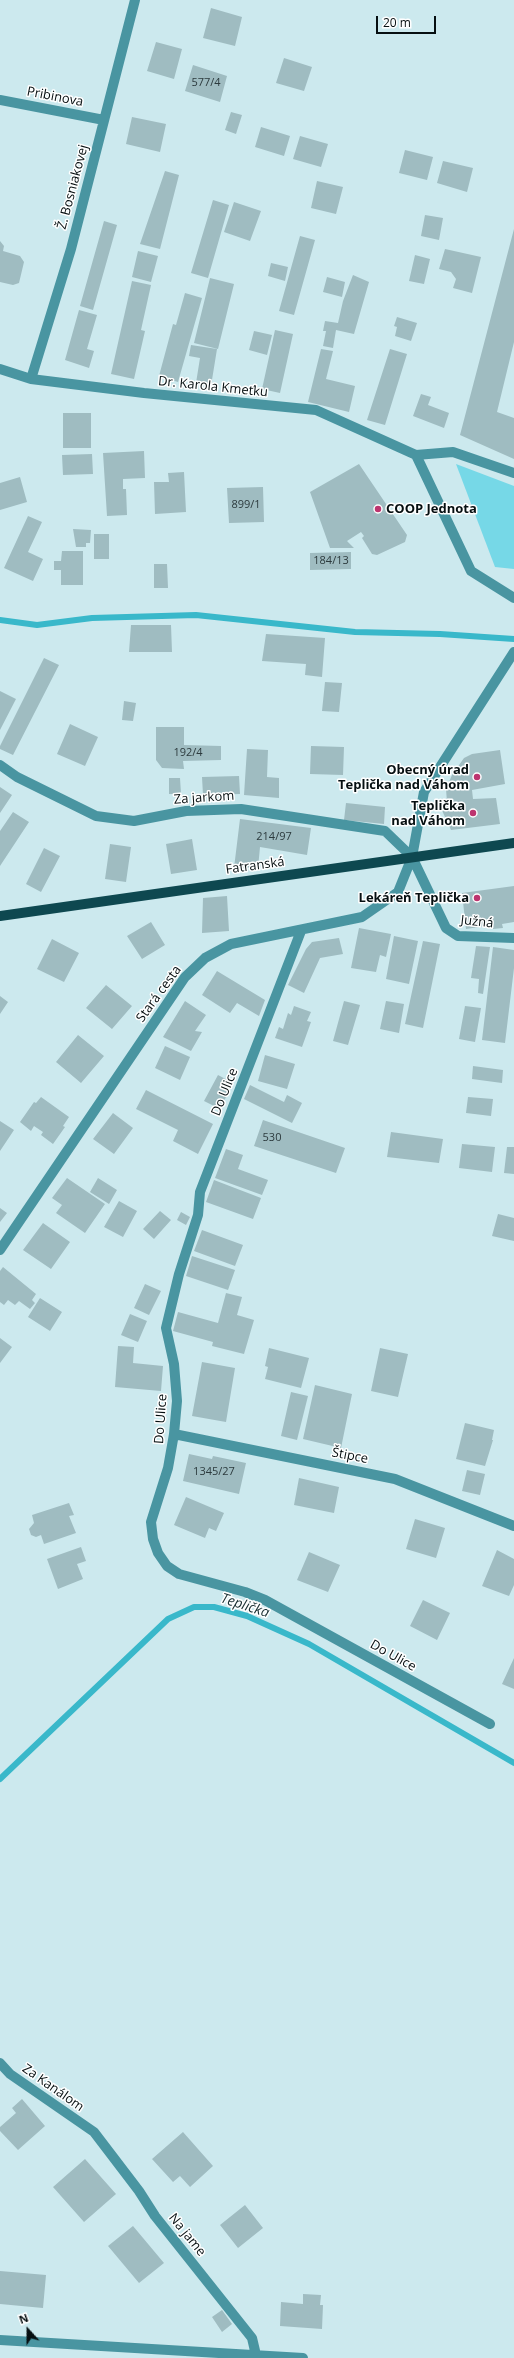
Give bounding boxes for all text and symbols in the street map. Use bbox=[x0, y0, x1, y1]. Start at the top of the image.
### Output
scale bar bbox=[378, 8, 438, 34]
text: 20 m bbox=[383, 14, 411, 31]
house number: 577/4 bbox=[191, 76, 221, 90]
street label: Pribinova bbox=[25, 84, 85, 110]
street label: Ž. Bosniakovej bbox=[54, 143, 92, 231]
street label: Dr. Karola Kmeťku bbox=[157, 373, 269, 401]
house number: 899/1 bbox=[231, 498, 261, 512]
place label: COOP Jednota bbox=[386, 501, 477, 517]
marker: COOP Jednota bbox=[373, 504, 383, 514]
house number: 184/13 bbox=[313, 554, 349, 568]
house number: 192/4 bbox=[173, 746, 203, 760]
place label: Obecný úrad Teplička nad Váhom bbox=[338, 762, 469, 793]
marker: Obecný úrad Teplička nad Váhom bbox=[472, 772, 482, 782]
street label: Za jarkom bbox=[173, 788, 235, 808]
place label: Teplička nad Váhom bbox=[391, 798, 465, 829]
marker: Teplička nad Váhom bbox=[468, 808, 478, 818]
house number: 214/97 bbox=[256, 830, 292, 844]
street label: Fatranská bbox=[225, 854, 285, 878]
place label: Lekáreň Teplička bbox=[359, 890, 469, 906]
marker: Lekáreň Teplička bbox=[472, 893, 482, 903]
street label: Južná bbox=[460, 913, 494, 931]
street label: Stará cesta bbox=[133, 963, 185, 1025]
street label: Do Ulice bbox=[208, 1066, 242, 1118]
house number: 530 bbox=[263, 1131, 281, 1145]
street label: Do Ulice bbox=[151, 1393, 171, 1445]
street label: Štipce bbox=[331, 1445, 369, 1467]
house number: 1345/27 bbox=[193, 1465, 235, 1479]
water label: Teplička bbox=[219, 1590, 271, 1622]
street label: Do Ulice bbox=[367, 1637, 419, 1675]
street label: Za Kanálom bbox=[19, 2061, 87, 2115]
street label: Na jame bbox=[165, 2211, 209, 2259]
north arrow bbox=[8, 2310, 48, 2350]
text: N bbox=[17, 2310, 30, 2327]

